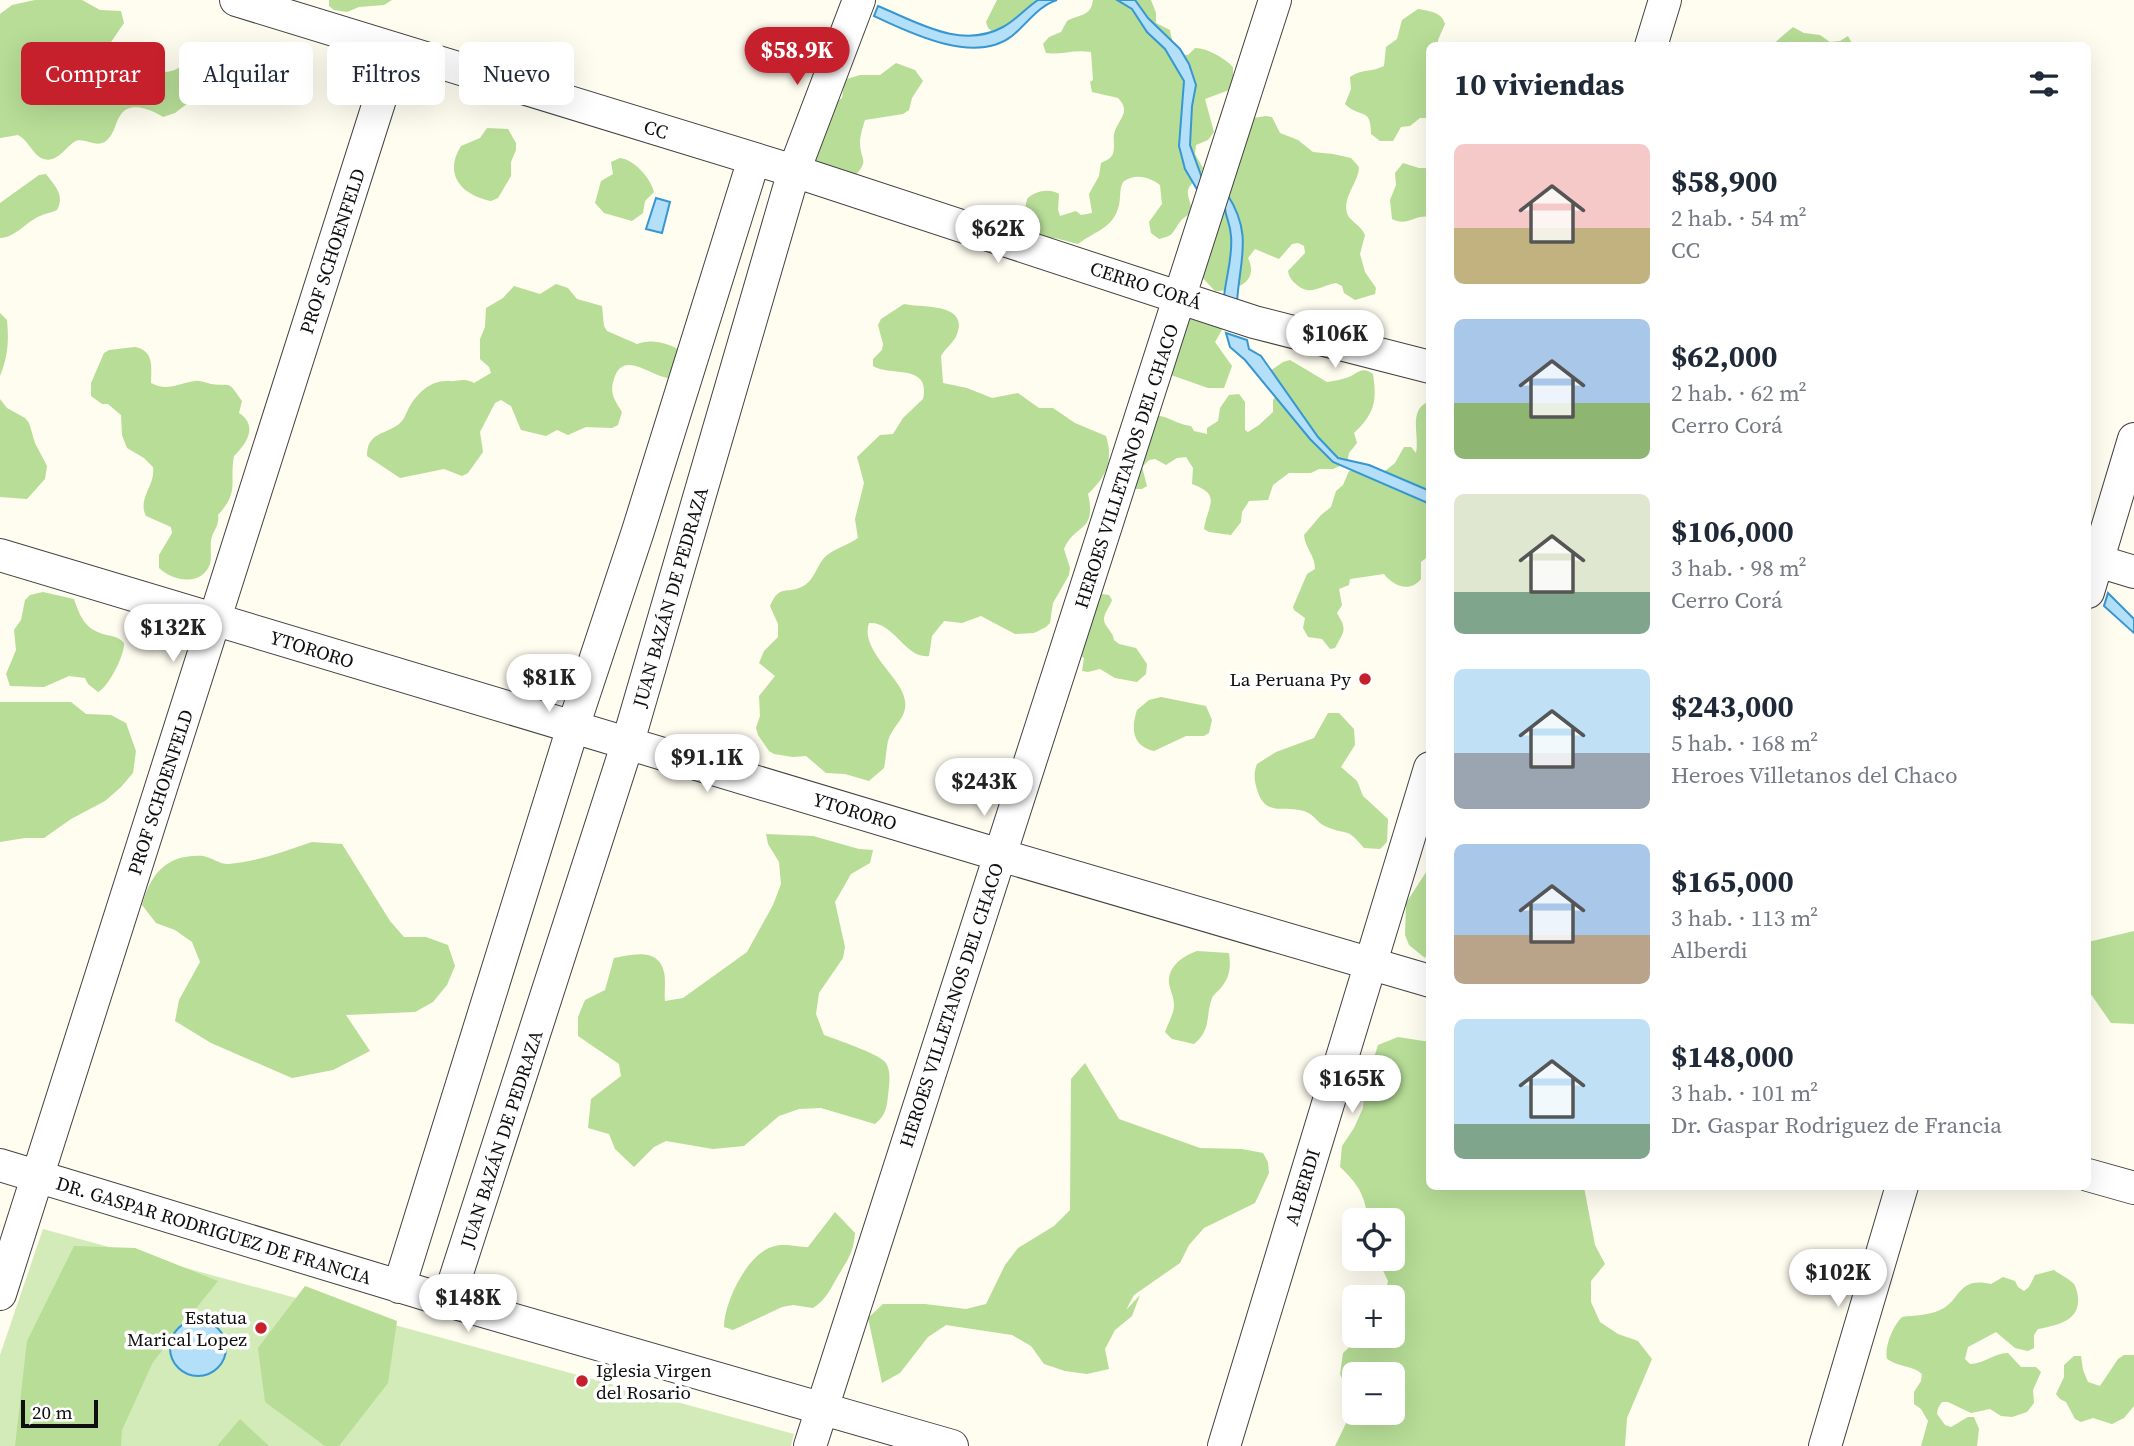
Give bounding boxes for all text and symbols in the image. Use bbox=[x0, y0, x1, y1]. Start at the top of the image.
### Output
pin: $58.9K bbox=[740, 28, 854, 87]
text: $58.9K bbox=[761, 34, 833, 66]
chip: Comprar bbox=[21, 42, 165, 105]
chip: Alquilar bbox=[179, 42, 313, 105]
chip: Filtros bbox=[327, 42, 445, 105]
chip: Nuevo bbox=[459, 42, 574, 105]
text: 10 viviendas bbox=[1454, 64, 1625, 105]
icon: filters bbox=[2025, 65, 2063, 103]
street label: CC bbox=[641, 113, 671, 145]
text: $58,900 bbox=[1671, 161, 1778, 202]
street label: PROF SCHOENFELD bbox=[293, 165, 371, 337]
icon: home bbox=[1510, 172, 1594, 256]
text: 2 hab. · 54 m² bbox=[1671, 202, 1807, 234]
pin: $62K bbox=[957, 205, 1039, 265]
text: $62K bbox=[971, 212, 1025, 244]
text: CC bbox=[1671, 234, 1700, 266]
street label: CERRO CORÁ bbox=[1087, 255, 1205, 315]
pin: $106K bbox=[1286, 310, 1384, 370]
text: $106K bbox=[1302, 317, 1368, 349]
street label: HEROES VILLETANOS DEL CHACO bbox=[1068, 320, 1184, 612]
text: $62,000 bbox=[1671, 336, 1778, 377]
icon: home bbox=[1510, 347, 1594, 431]
text: 2 hab. · 62 m² bbox=[1671, 377, 1807, 409]
text: Cerro Corá bbox=[1671, 409, 1783, 441]
street label: JUAN BAZÁN DE PEDRAZA bbox=[626, 483, 714, 711]
text: $106,000 bbox=[1671, 511, 1794, 552]
icon: home bbox=[1510, 522, 1594, 606]
text: 3 hab. · 98 m² bbox=[1671, 552, 1807, 584]
text: Cerro Corá bbox=[1671, 584, 1783, 616]
pin: $132K bbox=[124, 604, 222, 664]
text: $132K bbox=[140, 611, 206, 643]
street label: YTORORO bbox=[267, 624, 357, 674]
pin: $81K bbox=[508, 654, 590, 714]
text: $81K bbox=[522, 661, 576, 693]
place label: La Peruana Py bbox=[1229, 666, 1351, 692]
marker: La Peruana Py bbox=[1357, 671, 1373, 687]
text: $243,000 bbox=[1671, 686, 1794, 727]
icon: home bbox=[1510, 697, 1594, 781]
street label: PROF SCHOENFELD bbox=[121, 706, 199, 878]
text: 5 hab. · 168 m² bbox=[1671, 727, 1818, 759]
pin: $91.1K bbox=[650, 734, 764, 794]
text: $91.1K bbox=[671, 741, 743, 773]
pin: $243K bbox=[935, 758, 1033, 818]
text: Heroes Villetanos del Chaco bbox=[1671, 759, 1958, 791]
text: $243K bbox=[951, 765, 1017, 797]
street label: YTORORO bbox=[810, 786, 900, 836]
street label: HEROES VILLETANOS DEL CHACO bbox=[893, 859, 1009, 1151]
text: $165,000 bbox=[1671, 861, 1794, 902]
icon: home bbox=[1510, 872, 1594, 956]
text: 3 hab. · 113 m² bbox=[1671, 902, 1818, 934]
text: Alberdi bbox=[1671, 934, 1748, 966]
street label: JUAN BAZÁN DE PEDRAZA bbox=[453, 1026, 549, 1252]
text: $148,000 bbox=[1671, 1036, 1794, 1077]
icon: home bbox=[1510, 1047, 1594, 1131]
pin: $165K bbox=[1303, 1056, 1401, 1115]
text: $165K bbox=[1319, 1062, 1385, 1094]
text: 3 hab. · 101 m² bbox=[1671, 1077, 1818, 1109]
text: Dr. Gaspar Rodriguez de Francia bbox=[1671, 1109, 2002, 1141]
street label: ALBERDI bbox=[1278, 1146, 1326, 1228]
street label: DR. GASPAR RODRIGUEZ DE FRANCIA bbox=[53, 1170, 375, 1291]
map controls bbox=[1342, 1208, 1405, 1425]
button: locate bbox=[1342, 1208, 1405, 1271]
pin: $102K bbox=[1789, 1250, 1887, 1309]
text: $102K bbox=[1805, 1256, 1871, 1288]
pin: $148K bbox=[419, 1274, 517, 1334]
text: $148K bbox=[435, 1281, 501, 1313]
button: + bbox=[1342, 1285, 1405, 1348]
place label: Estatua Marical Lopez bbox=[127, 1304, 247, 1352]
marker: Estatua Marical Lopez bbox=[253, 1320, 269, 1336]
place label: Iglesia Virgen del Rosario bbox=[596, 1357, 712, 1405]
button: − bbox=[1342, 1362, 1405, 1425]
marker: Iglesia Virgen del Rosario bbox=[574, 1373, 590, 1389]
scale bar bbox=[21, 1397, 98, 1429]
text: 20 m bbox=[32, 1399, 73, 1425]

